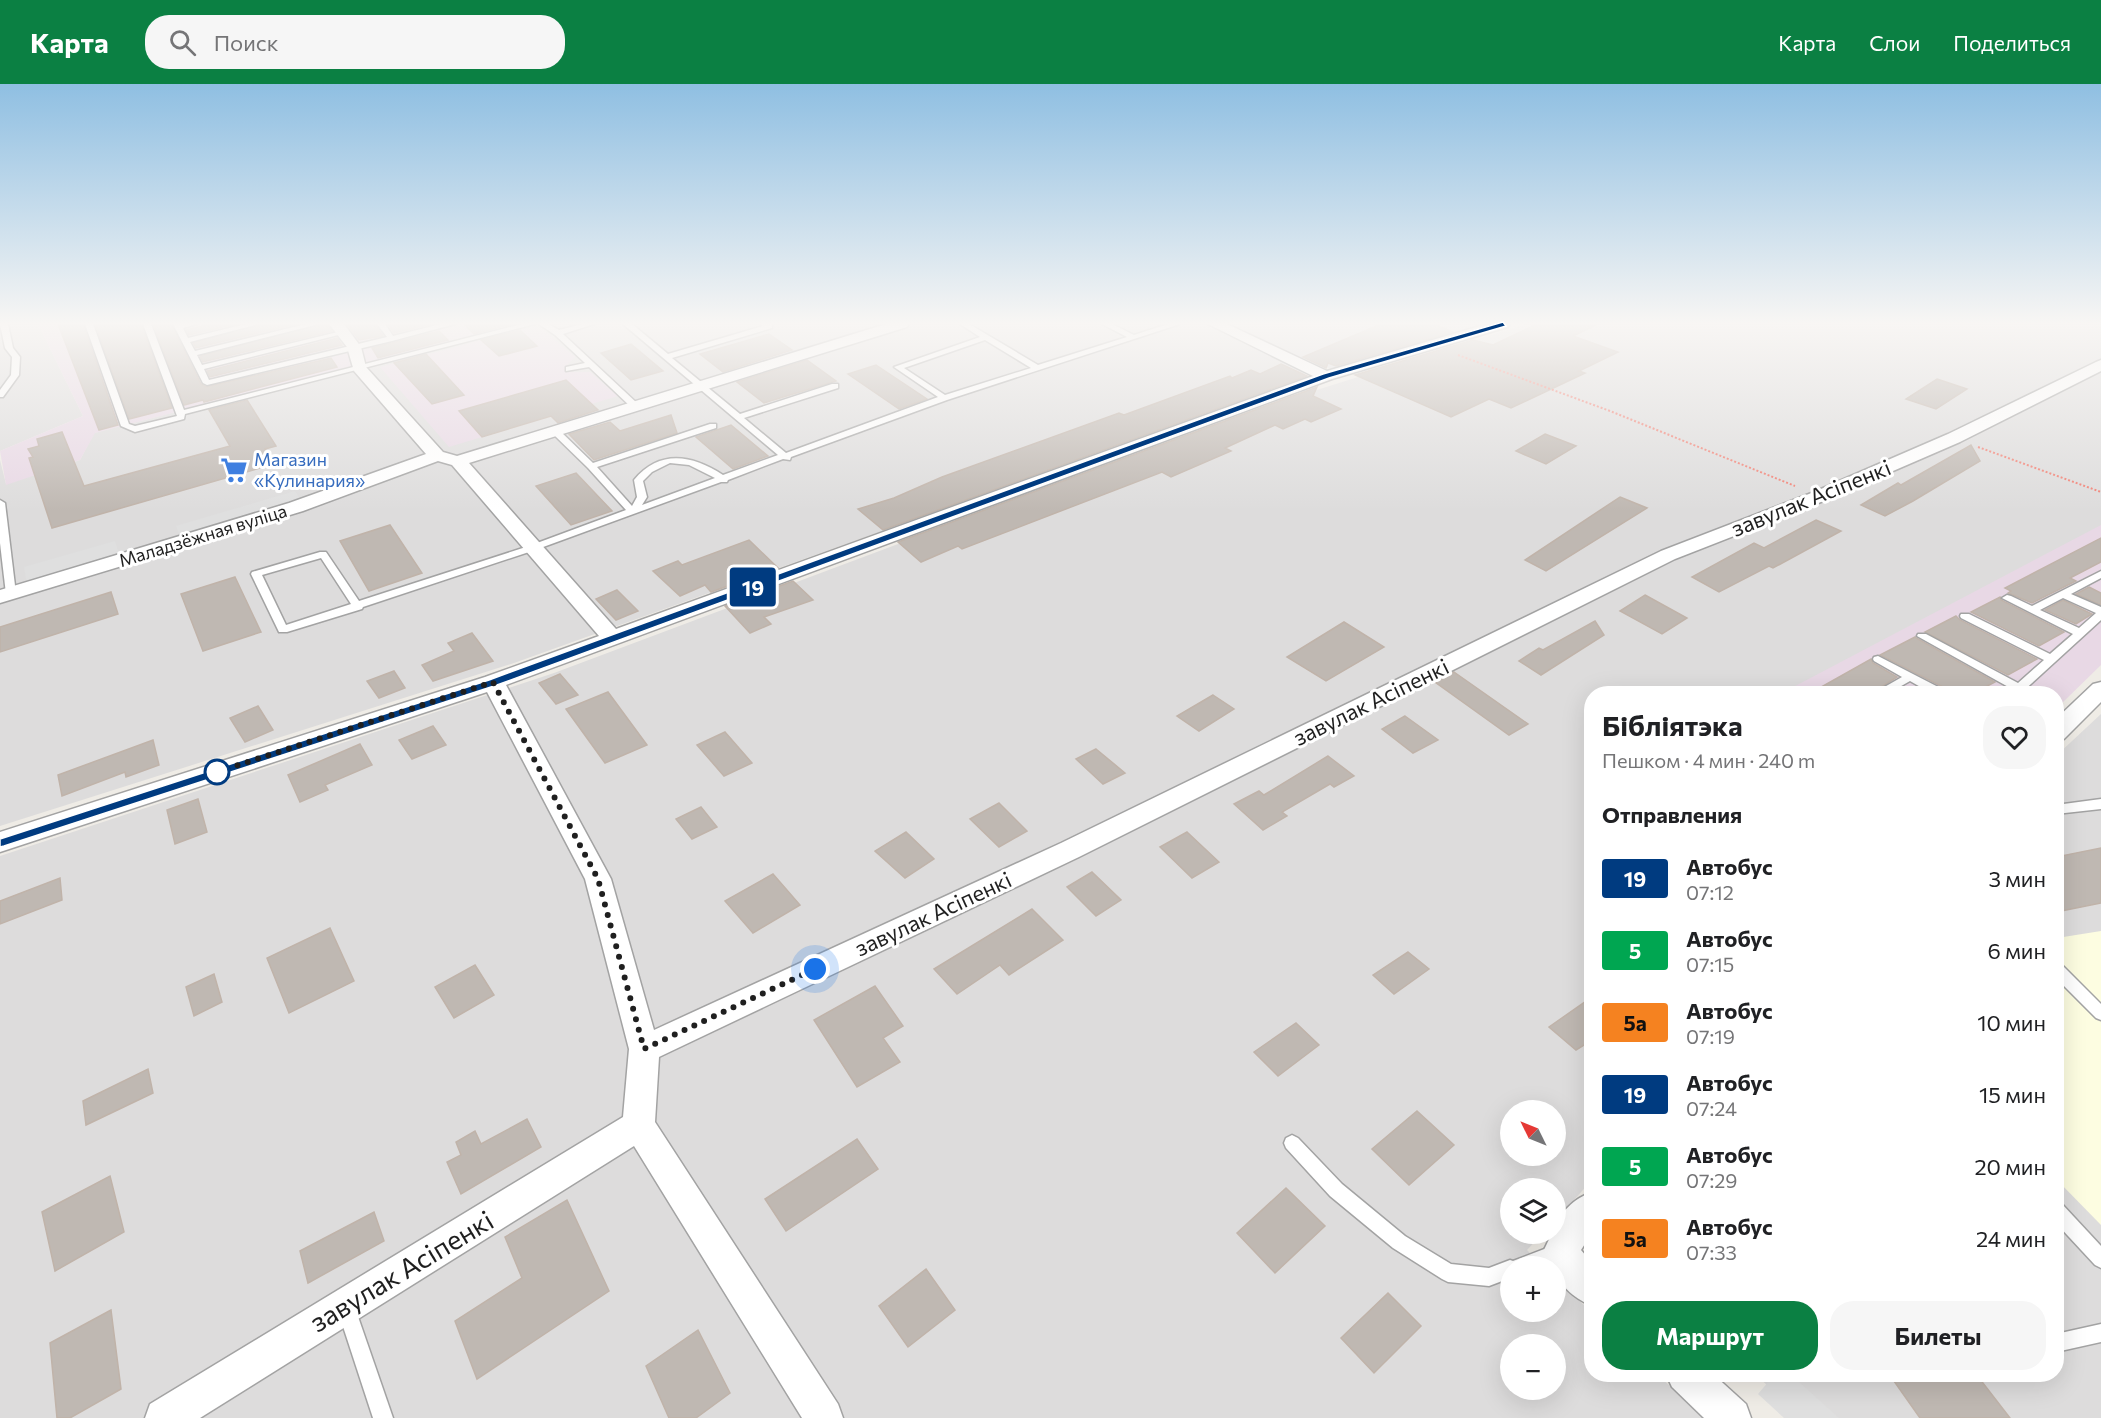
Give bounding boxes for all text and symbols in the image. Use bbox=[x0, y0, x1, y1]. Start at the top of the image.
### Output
search box bbox=[145, 15, 565, 69]
text: Карта bbox=[30, 25, 109, 59]
icon: search bbox=[166, 26, 199, 59]
text: Поиск bbox=[214, 29, 278, 56]
text: Карта bbox=[1778, 30, 1836, 55]
text: Слои bbox=[1869, 30, 1920, 55]
text: Поделиться bbox=[1953, 30, 2071, 55]
place label: Магазин «Кулинария» bbox=[254, 448, 365, 491]
street label: завулак Асіпенкі bbox=[1727, 453, 1895, 542]
supermarket icon: Магазин «Кулинария» bbox=[219, 455, 249, 485]
street label: Маладзёжная вуліца bbox=[116, 499, 289, 571]
line badge: 19 bbox=[726, 568, 780, 606]
text: 19 bbox=[742, 575, 764, 600]
street label: завулак Асіпенкі bbox=[1289, 652, 1453, 751]
button: heart bbox=[1983, 706, 2046, 769]
text: Бібліятэка bbox=[1602, 708, 1743, 742]
text: Пешком · 4 мин · 240 m bbox=[1602, 748, 1815, 772]
unlabelled marker bbox=[204, 759, 230, 785]
text: Отправления bbox=[1602, 801, 1742, 828]
text: Автобус bbox=[1686, 853, 1773, 880]
street label: завулак Асіпенкі bbox=[850, 865, 1015, 962]
text: 3 мин bbox=[1988, 865, 2046, 892]
text: 19 bbox=[1624, 866, 1646, 891]
text: 07:12 bbox=[1686, 880, 1734, 904]
text: Автобус bbox=[1686, 925, 1773, 952]
text: 6 мин bbox=[1988, 937, 2046, 964]
text: 5 bbox=[1629, 938, 1641, 963]
text: 07:15 bbox=[1686, 952, 1734, 976]
your location bbox=[800, 954, 830, 984]
text: Автобус bbox=[1686, 997, 1773, 1024]
text: 10 мин bbox=[1977, 1009, 2046, 1036]
text: 5а bbox=[1623, 1010, 1647, 1035]
text: 07:19 bbox=[1686, 1024, 1735, 1048]
text: Автобус bbox=[1686, 1069, 1773, 1096]
text: 15 мин bbox=[1979, 1081, 2046, 1108]
text: 19 bbox=[1624, 1082, 1646, 1107]
text: 07:24 bbox=[1686, 1096, 1737, 1120]
north arrow bbox=[1500, 1100, 1566, 1166]
map controls bbox=[1500, 1100, 1566, 1400]
text: Автобус bbox=[1686, 1141, 1773, 1168]
text: 20 мин bbox=[1974, 1153, 2046, 1180]
text: 5 bbox=[1629, 1154, 1641, 1179]
text: 07:29 bbox=[1686, 1168, 1737, 1192]
button: layers bbox=[1500, 1178, 1566, 1244]
street label: завулак Асіпенкі bbox=[303, 1203, 499, 1338]
text: Автобус bbox=[1686, 1213, 1773, 1240]
text: 24 мин bbox=[1976, 1225, 2046, 1252]
text: 5а bbox=[1623, 1226, 1647, 1251]
text: 07:33 bbox=[1686, 1240, 1737, 1264]
button: + bbox=[1500, 1256, 1566, 1322]
button: Маршрут bbox=[1602, 1301, 1818, 1370]
button: Билеты bbox=[1830, 1301, 2046, 1370]
button: − bbox=[1500, 1334, 1566, 1400]

